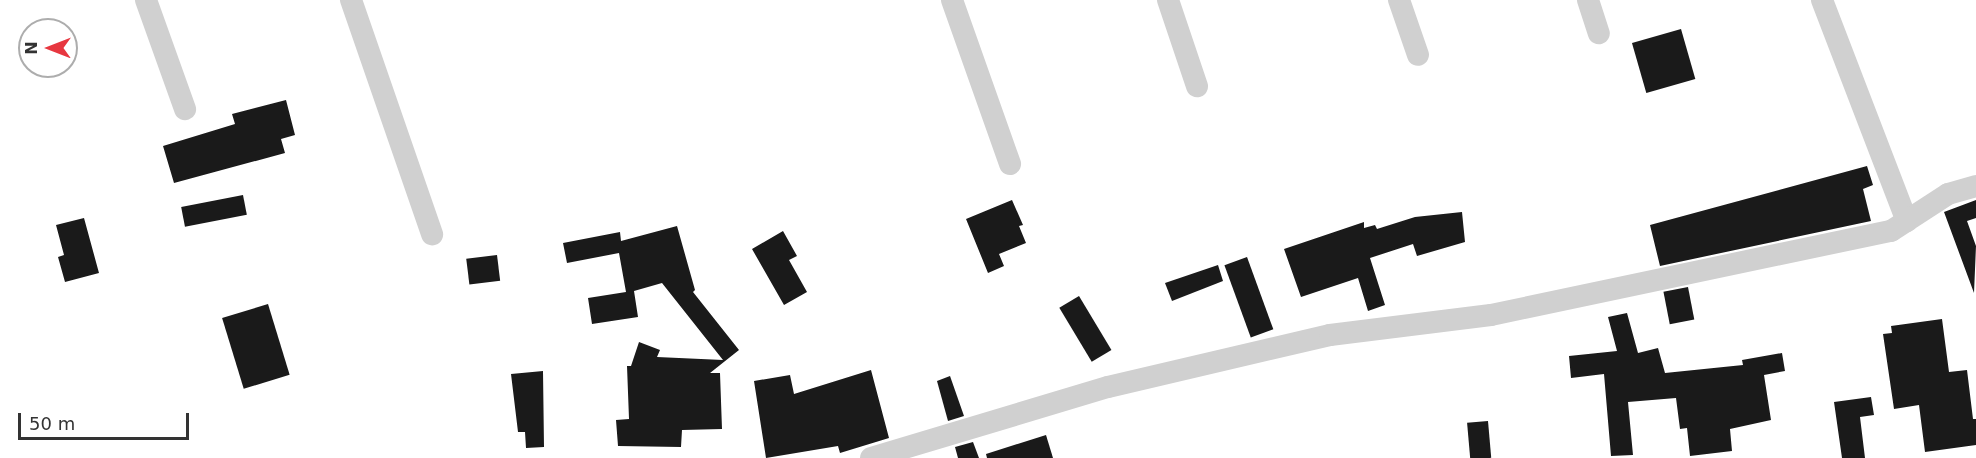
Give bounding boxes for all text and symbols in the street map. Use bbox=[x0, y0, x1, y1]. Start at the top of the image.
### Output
north arrow bbox=[18, 18, 78, 78]
text: N bbox=[22, 41, 41, 55]
scale bar bbox=[21, 401, 192, 439]
text: 50 m bbox=[29, 413, 75, 434]

